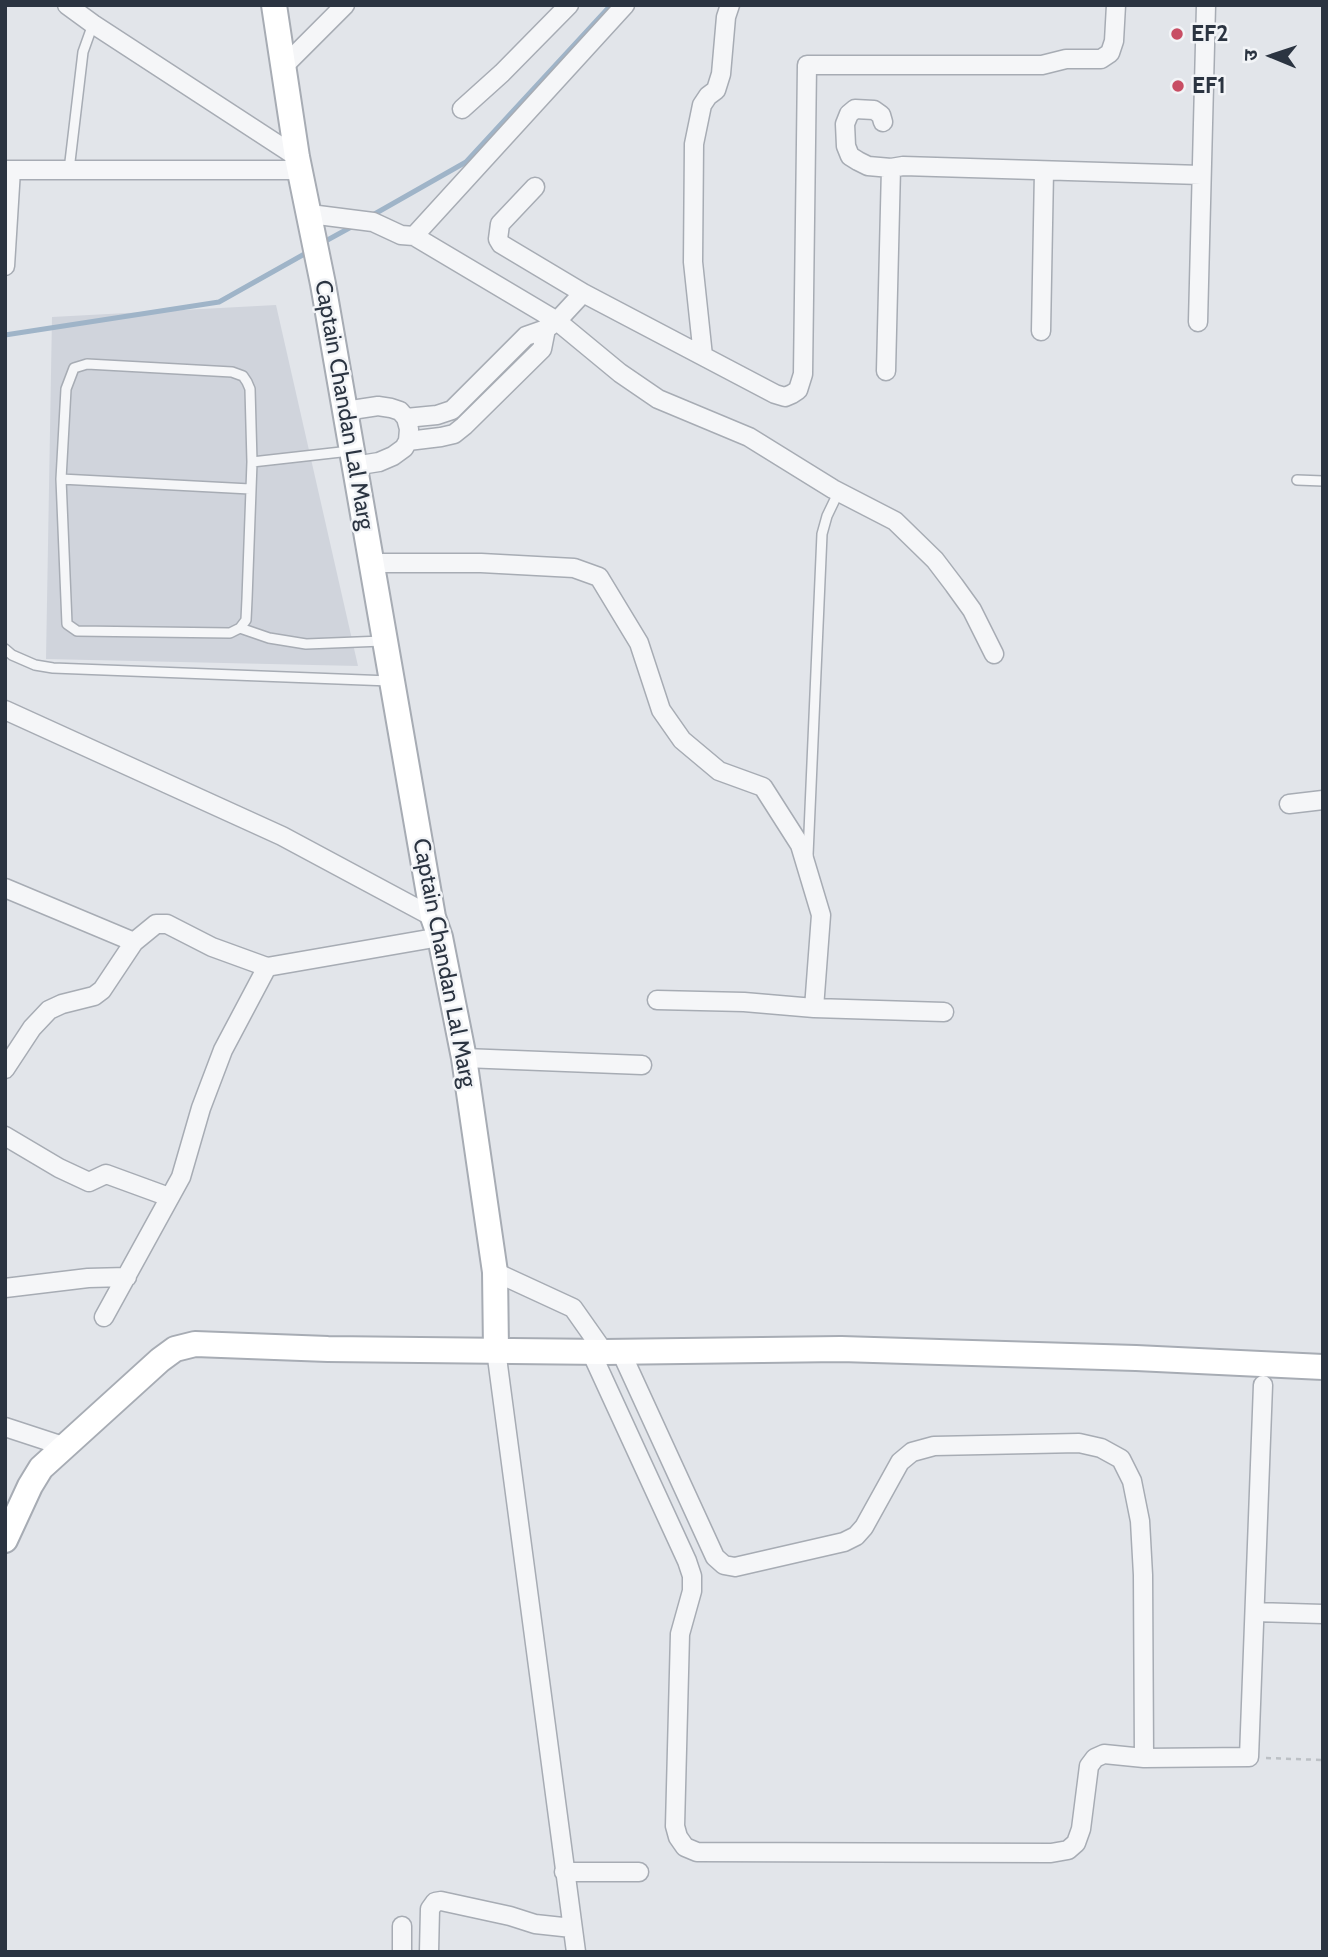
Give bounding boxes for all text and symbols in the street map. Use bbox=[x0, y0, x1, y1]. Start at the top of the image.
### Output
place label: EF2 bbox=[1191, 20, 1228, 48]
north arrow bbox=[1237, 21, 1307, 91]
marker: EF2 bbox=[1169, 26, 1185, 42]
text: उ bbox=[1239, 49, 1262, 61]
place label: EF1 bbox=[1192, 72, 1226, 100]
marker: EF1 bbox=[1170, 78, 1186, 94]
street label: Captain Chandan Lal Marg bbox=[308, 278, 380, 532]
street label: Captain Chandan Lal Marg bbox=[406, 836, 482, 1090]

